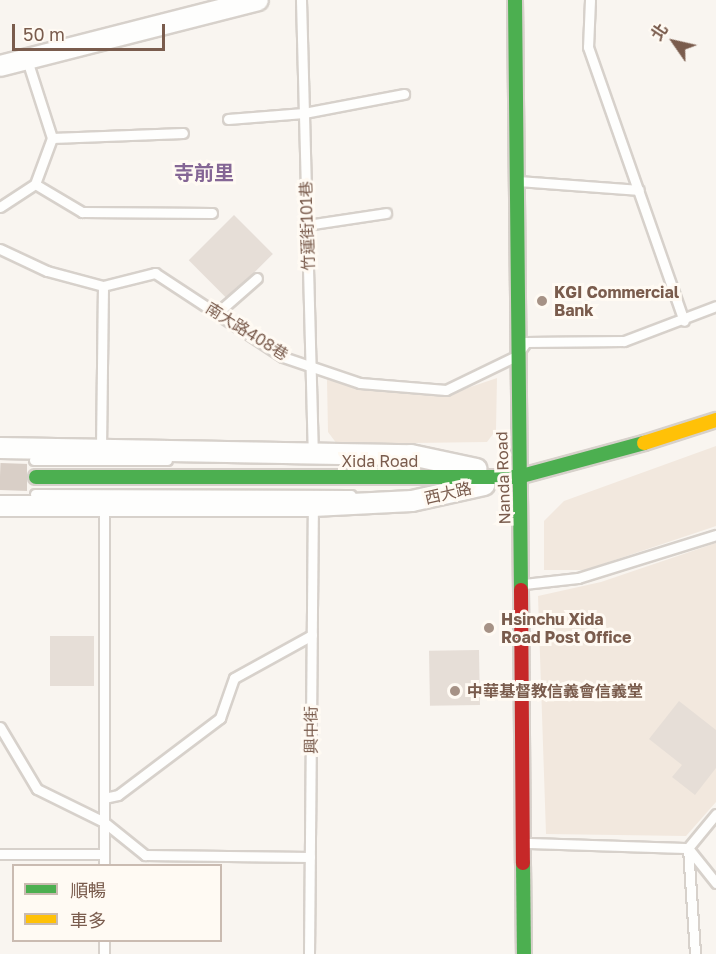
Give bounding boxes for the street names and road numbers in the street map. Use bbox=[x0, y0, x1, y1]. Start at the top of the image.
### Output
street label: 竹蓮街101巷 bbox=[296, 181, 318, 271]
street label: 南大路408巷 bbox=[202, 298, 292, 364]
street label: Nanda Road bbox=[492, 431, 514, 525]
street label: Xida Road bbox=[342, 451, 418, 471]
street label: 西大路 bbox=[422, 478, 474, 508]
street label: 興中街 bbox=[301, 706, 321, 754]

